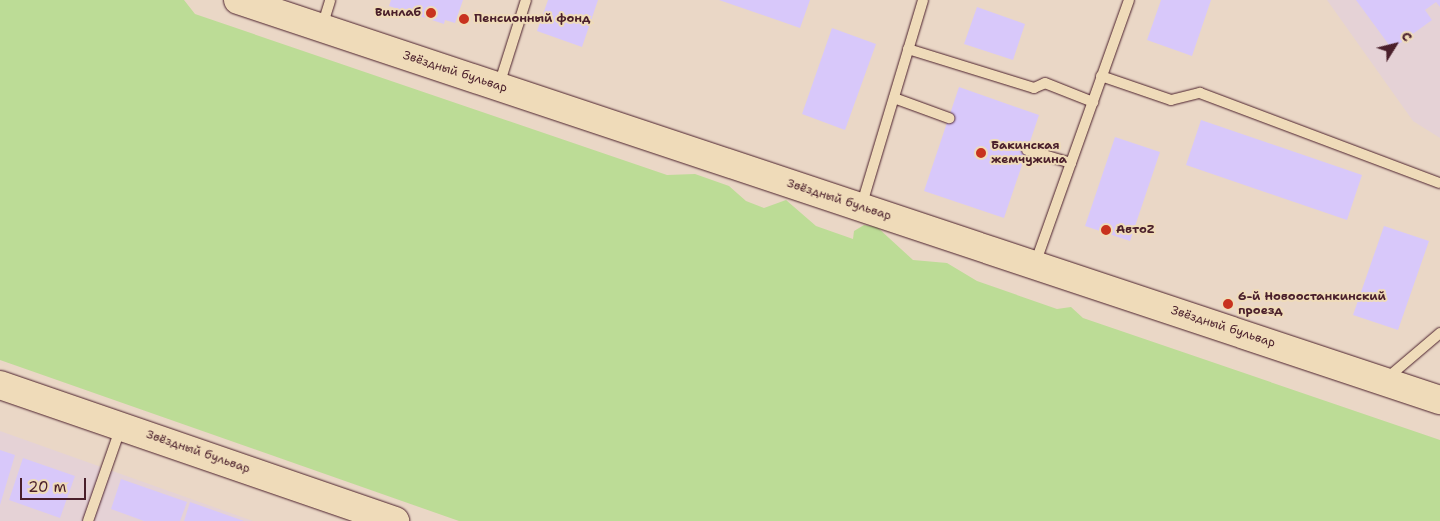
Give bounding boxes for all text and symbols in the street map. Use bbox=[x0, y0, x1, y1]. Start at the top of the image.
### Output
place label: Винлаб bbox=[375, 6, 421, 20]
marker: Винлаб bbox=[425, 7, 437, 19]
place label: Пенсионный фонд bbox=[474, 12, 590, 26]
marker: Пенсионный фонд bbox=[458, 13, 470, 25]
north arrow bbox=[1370, 20, 1420, 70]
text: С bbox=[1397, 27, 1417, 45]
street label: Звёздный бульвар bbox=[401, 48, 509, 96]
place label: Бакинская жемчужина bbox=[991, 139, 1067, 167]
marker: Бакинская жемчужина bbox=[975, 147, 987, 159]
street label: Звёздный бульвар bbox=[785, 176, 893, 224]
place label: АвтоZ bbox=[1116, 223, 1154, 237]
marker: АвтоZ bbox=[1100, 224, 1112, 236]
place label: 6-й Новоостанкинский проезд bbox=[1238, 290, 1386, 318]
marker: 6-й Новоостанкинский проезд bbox=[1222, 298, 1234, 310]
street label: Звёздный бульвар bbox=[1169, 303, 1277, 351]
street label: Звёздный бульвар bbox=[144, 427, 252, 477]
scale bar bbox=[22, 468, 89, 500]
text: 20 m bbox=[28, 477, 67, 497]

